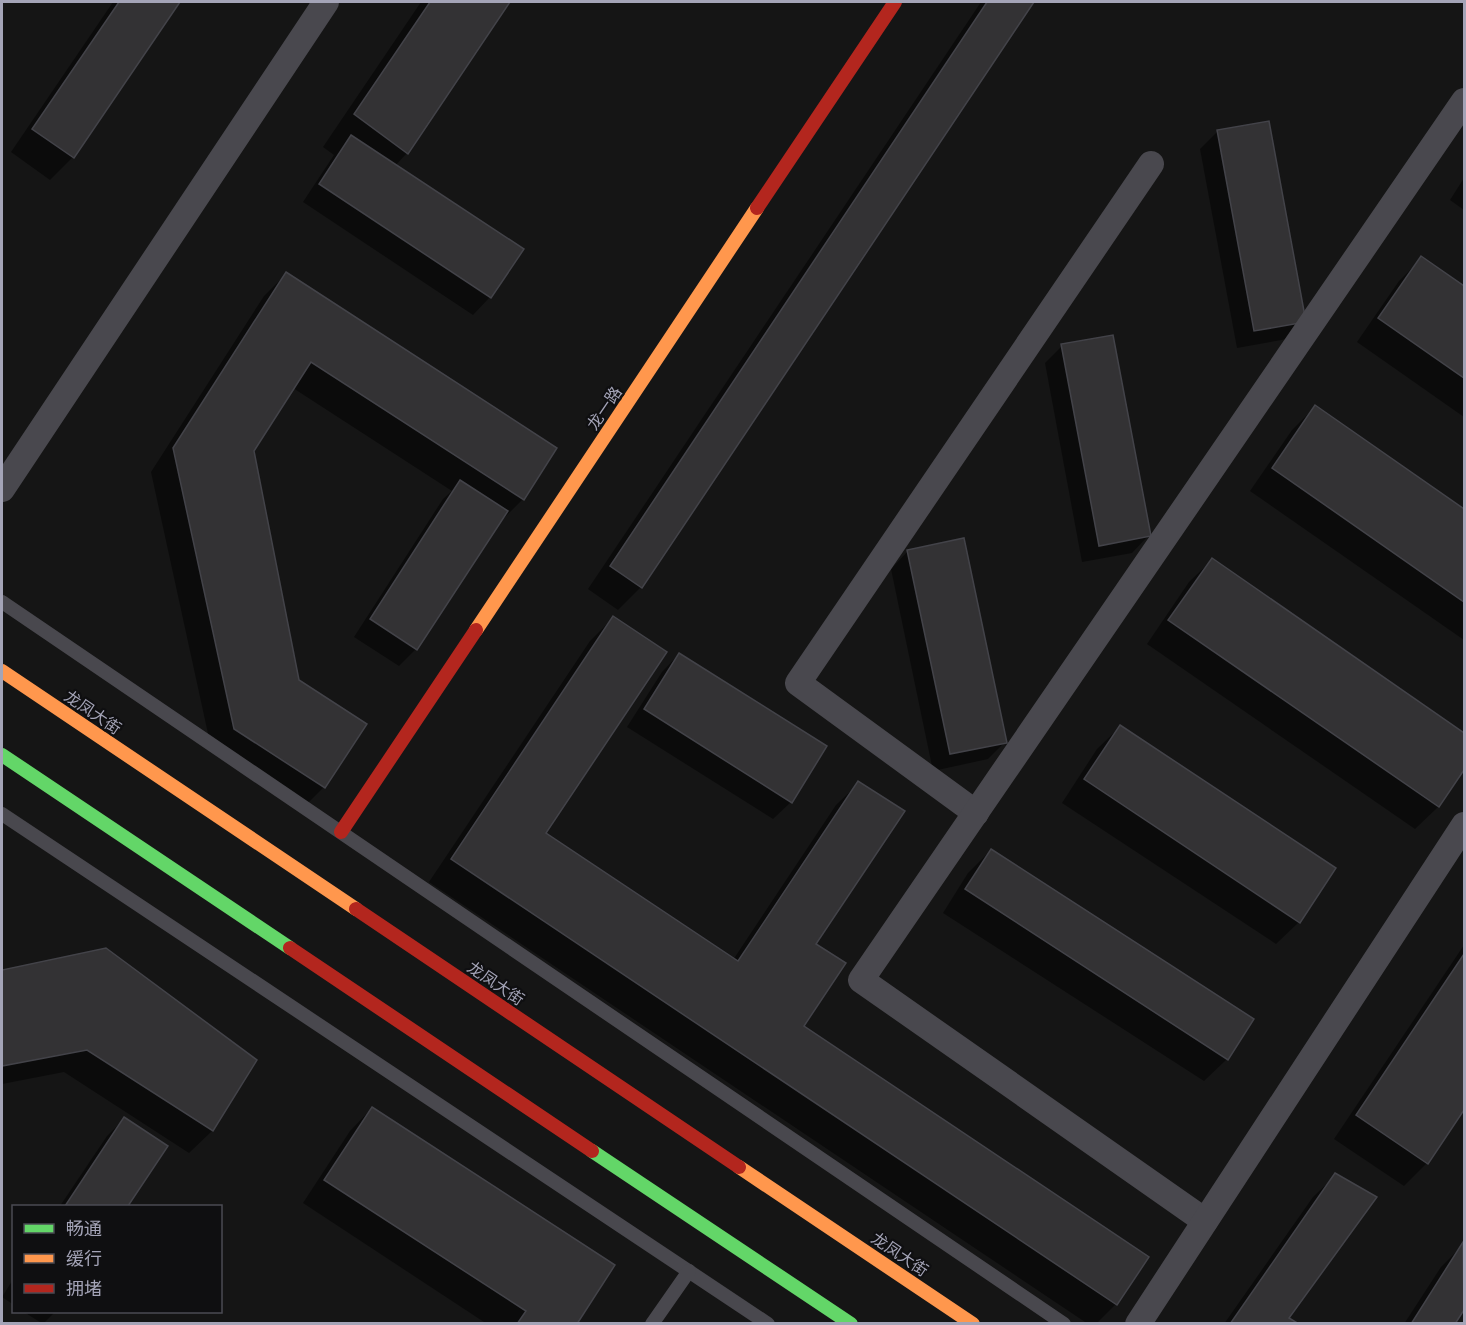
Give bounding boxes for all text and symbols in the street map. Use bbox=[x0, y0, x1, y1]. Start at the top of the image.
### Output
street label: 龙一路 bbox=[582, 383, 625, 433]
street label: 龙凤大街 bbox=[61, 686, 125, 737]
street label: 龙凤大街 bbox=[464, 957, 528, 1008]
legend bbox=[12, 1205, 222, 1313]
text: 畅通 bbox=[66, 1217, 102, 1239]
street label: 龙凤大街 bbox=[868, 1228, 932, 1279]
text: 缓行 bbox=[66, 1247, 102, 1269]
text: 拥堵 bbox=[66, 1277, 102, 1299]

